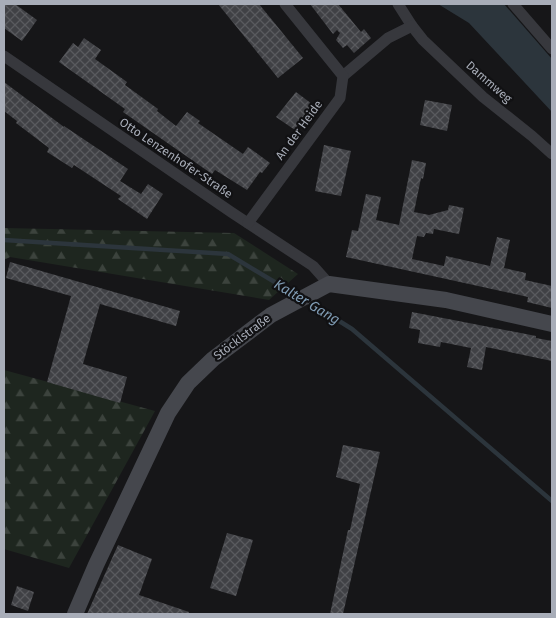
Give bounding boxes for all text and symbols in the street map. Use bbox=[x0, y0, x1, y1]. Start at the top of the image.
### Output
street label: Dammweg bbox=[463, 58, 515, 106]
street label: An der Heide bbox=[273, 97, 325, 163]
street label: Otto Lenzenhofer-Straße bbox=[117, 115, 235, 201]
water label: Kalter Gang bbox=[271, 276, 343, 328]
street label: Stöcklstraße bbox=[211, 311, 273, 363]

